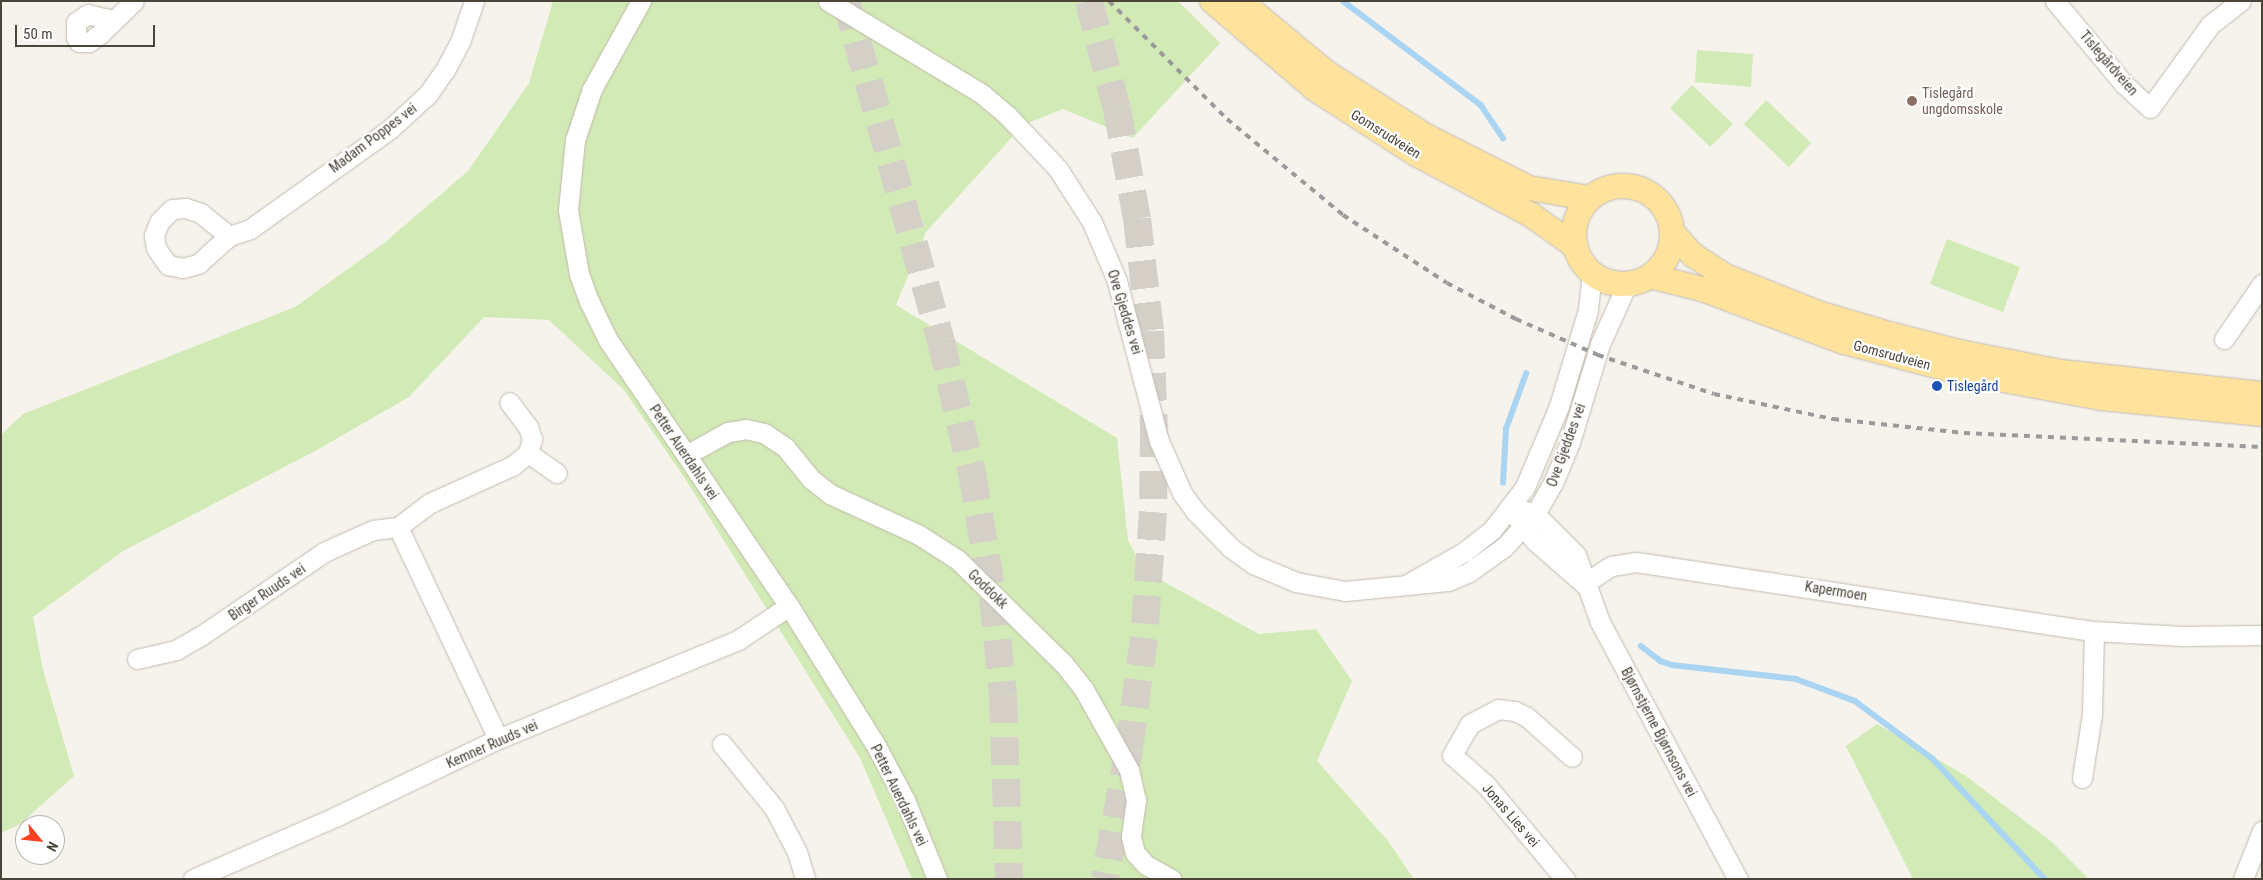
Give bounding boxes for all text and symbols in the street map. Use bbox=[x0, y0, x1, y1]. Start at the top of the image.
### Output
scale bar bbox=[18, 15, 158, 47]
text: 50 m bbox=[23, 25, 53, 43]
street label: Tislegårdveien bbox=[2076, 27, 2142, 99]
place label: Tislegård ungdomsskole bbox=[1922, 85, 2003, 118]
marker: Tislegård ungdomsskole bbox=[1906, 95, 1918, 107]
street label: Madam Poppes vei bbox=[326, 100, 420, 176]
street label: Gomsrudveien bbox=[1348, 106, 1424, 162]
street label: Ove Gjeddes vei bbox=[1104, 268, 1146, 356]
street label: Gomsrudveien bbox=[1852, 337, 1932, 373]
place label: Tislegård bbox=[1947, 378, 1998, 394]
marker: Tislegård bbox=[1931, 380, 1943, 392]
street label: Petter Auerdahls vei bbox=[646, 401, 722, 503]
street label: Ove Gjeddes vei bbox=[1543, 401, 1589, 489]
street label: Birger Ruuds vei bbox=[225, 560, 309, 624]
street label: Goddokk bbox=[965, 566, 1011, 612]
street label: Kapermoen bbox=[1804, 578, 1868, 604]
street label: Bjørnstjerne Bjørnsons vei bbox=[1618, 664, 1700, 800]
street label: Kemner Ruuds vei bbox=[444, 716, 540, 772]
street label: Petter Auerdahls vei bbox=[867, 741, 931, 849]
street label: Jonas Lies vei bbox=[1479, 780, 1543, 850]
north arrow bbox=[15, 815, 65, 865]
text: N bbox=[43, 839, 61, 854]

